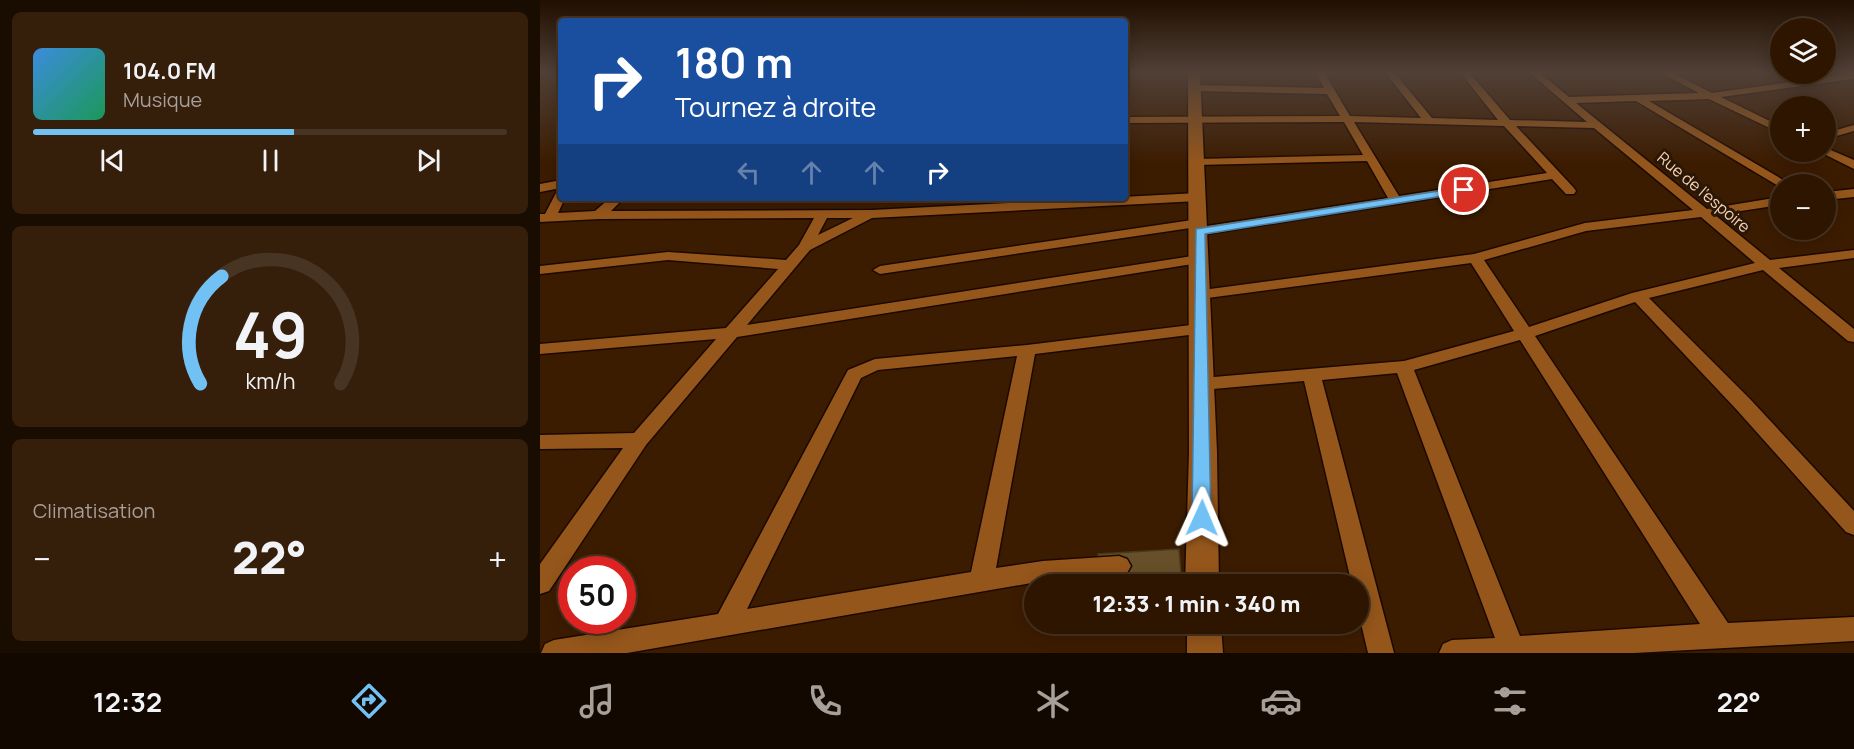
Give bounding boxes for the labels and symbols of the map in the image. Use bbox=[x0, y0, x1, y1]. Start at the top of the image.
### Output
street label: Rue de l'espoire bbox=[1653, 147, 1755, 237]
pin bbox=[1438, 164, 1489, 215]
position arrow bbox=[1170, 486, 1234, 550]
speed limit sign: 50 bbox=[558, 556, 636, 634]

